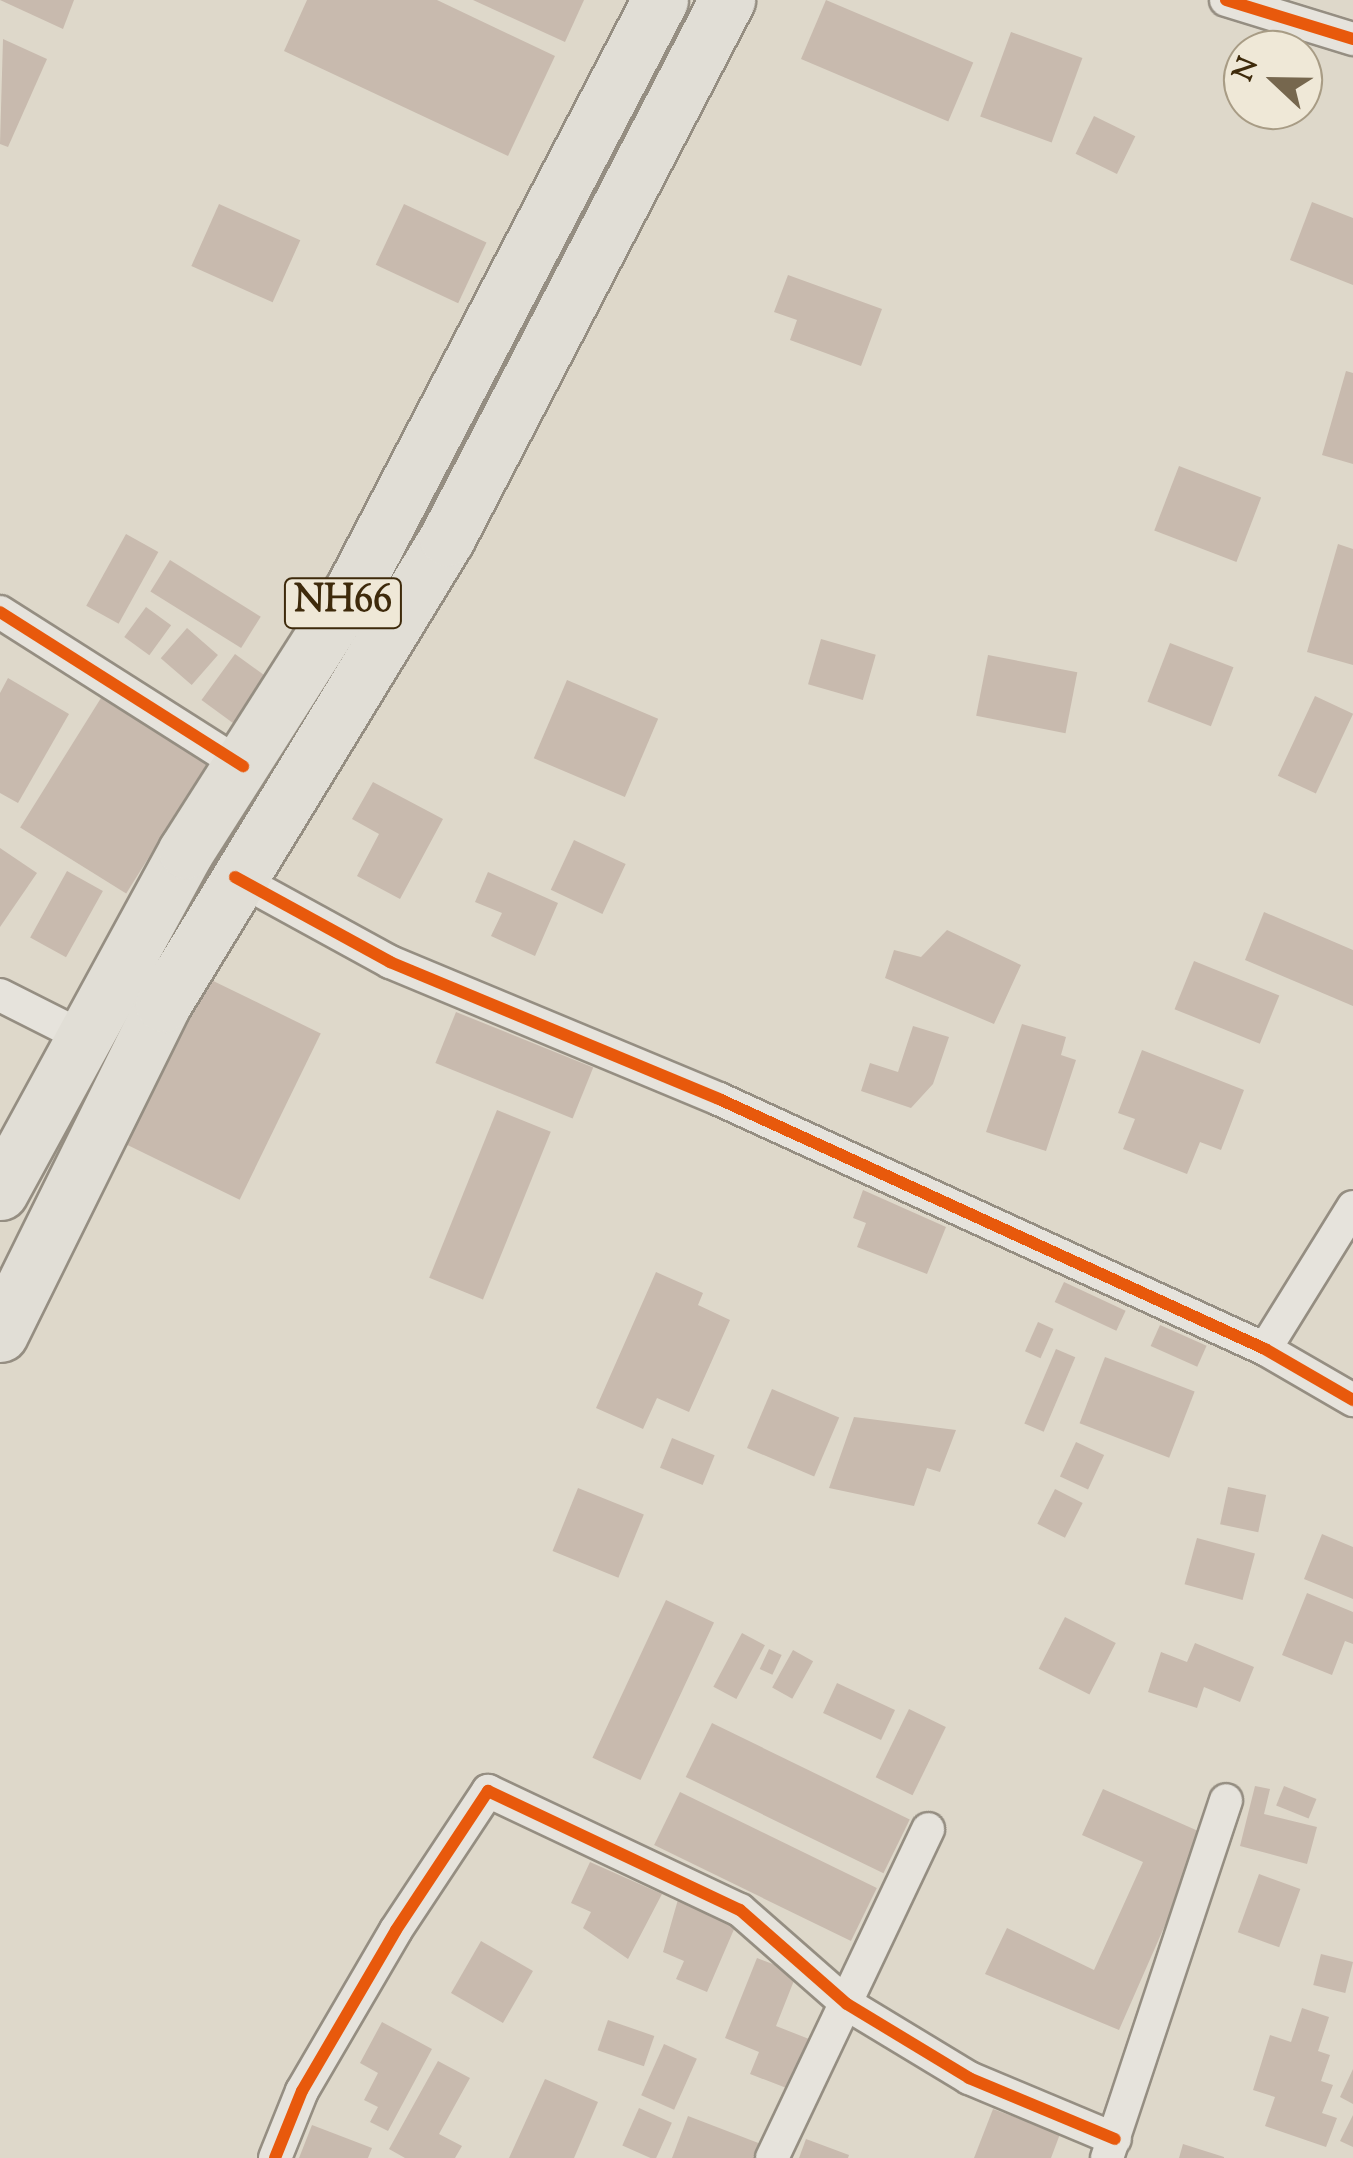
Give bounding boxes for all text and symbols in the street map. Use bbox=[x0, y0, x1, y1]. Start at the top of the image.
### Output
north arrow bbox=[1223, 30, 1323, 130]
text: N bbox=[1224, 52, 1270, 87]
road number: NH66 bbox=[283, 570, 403, 636]

